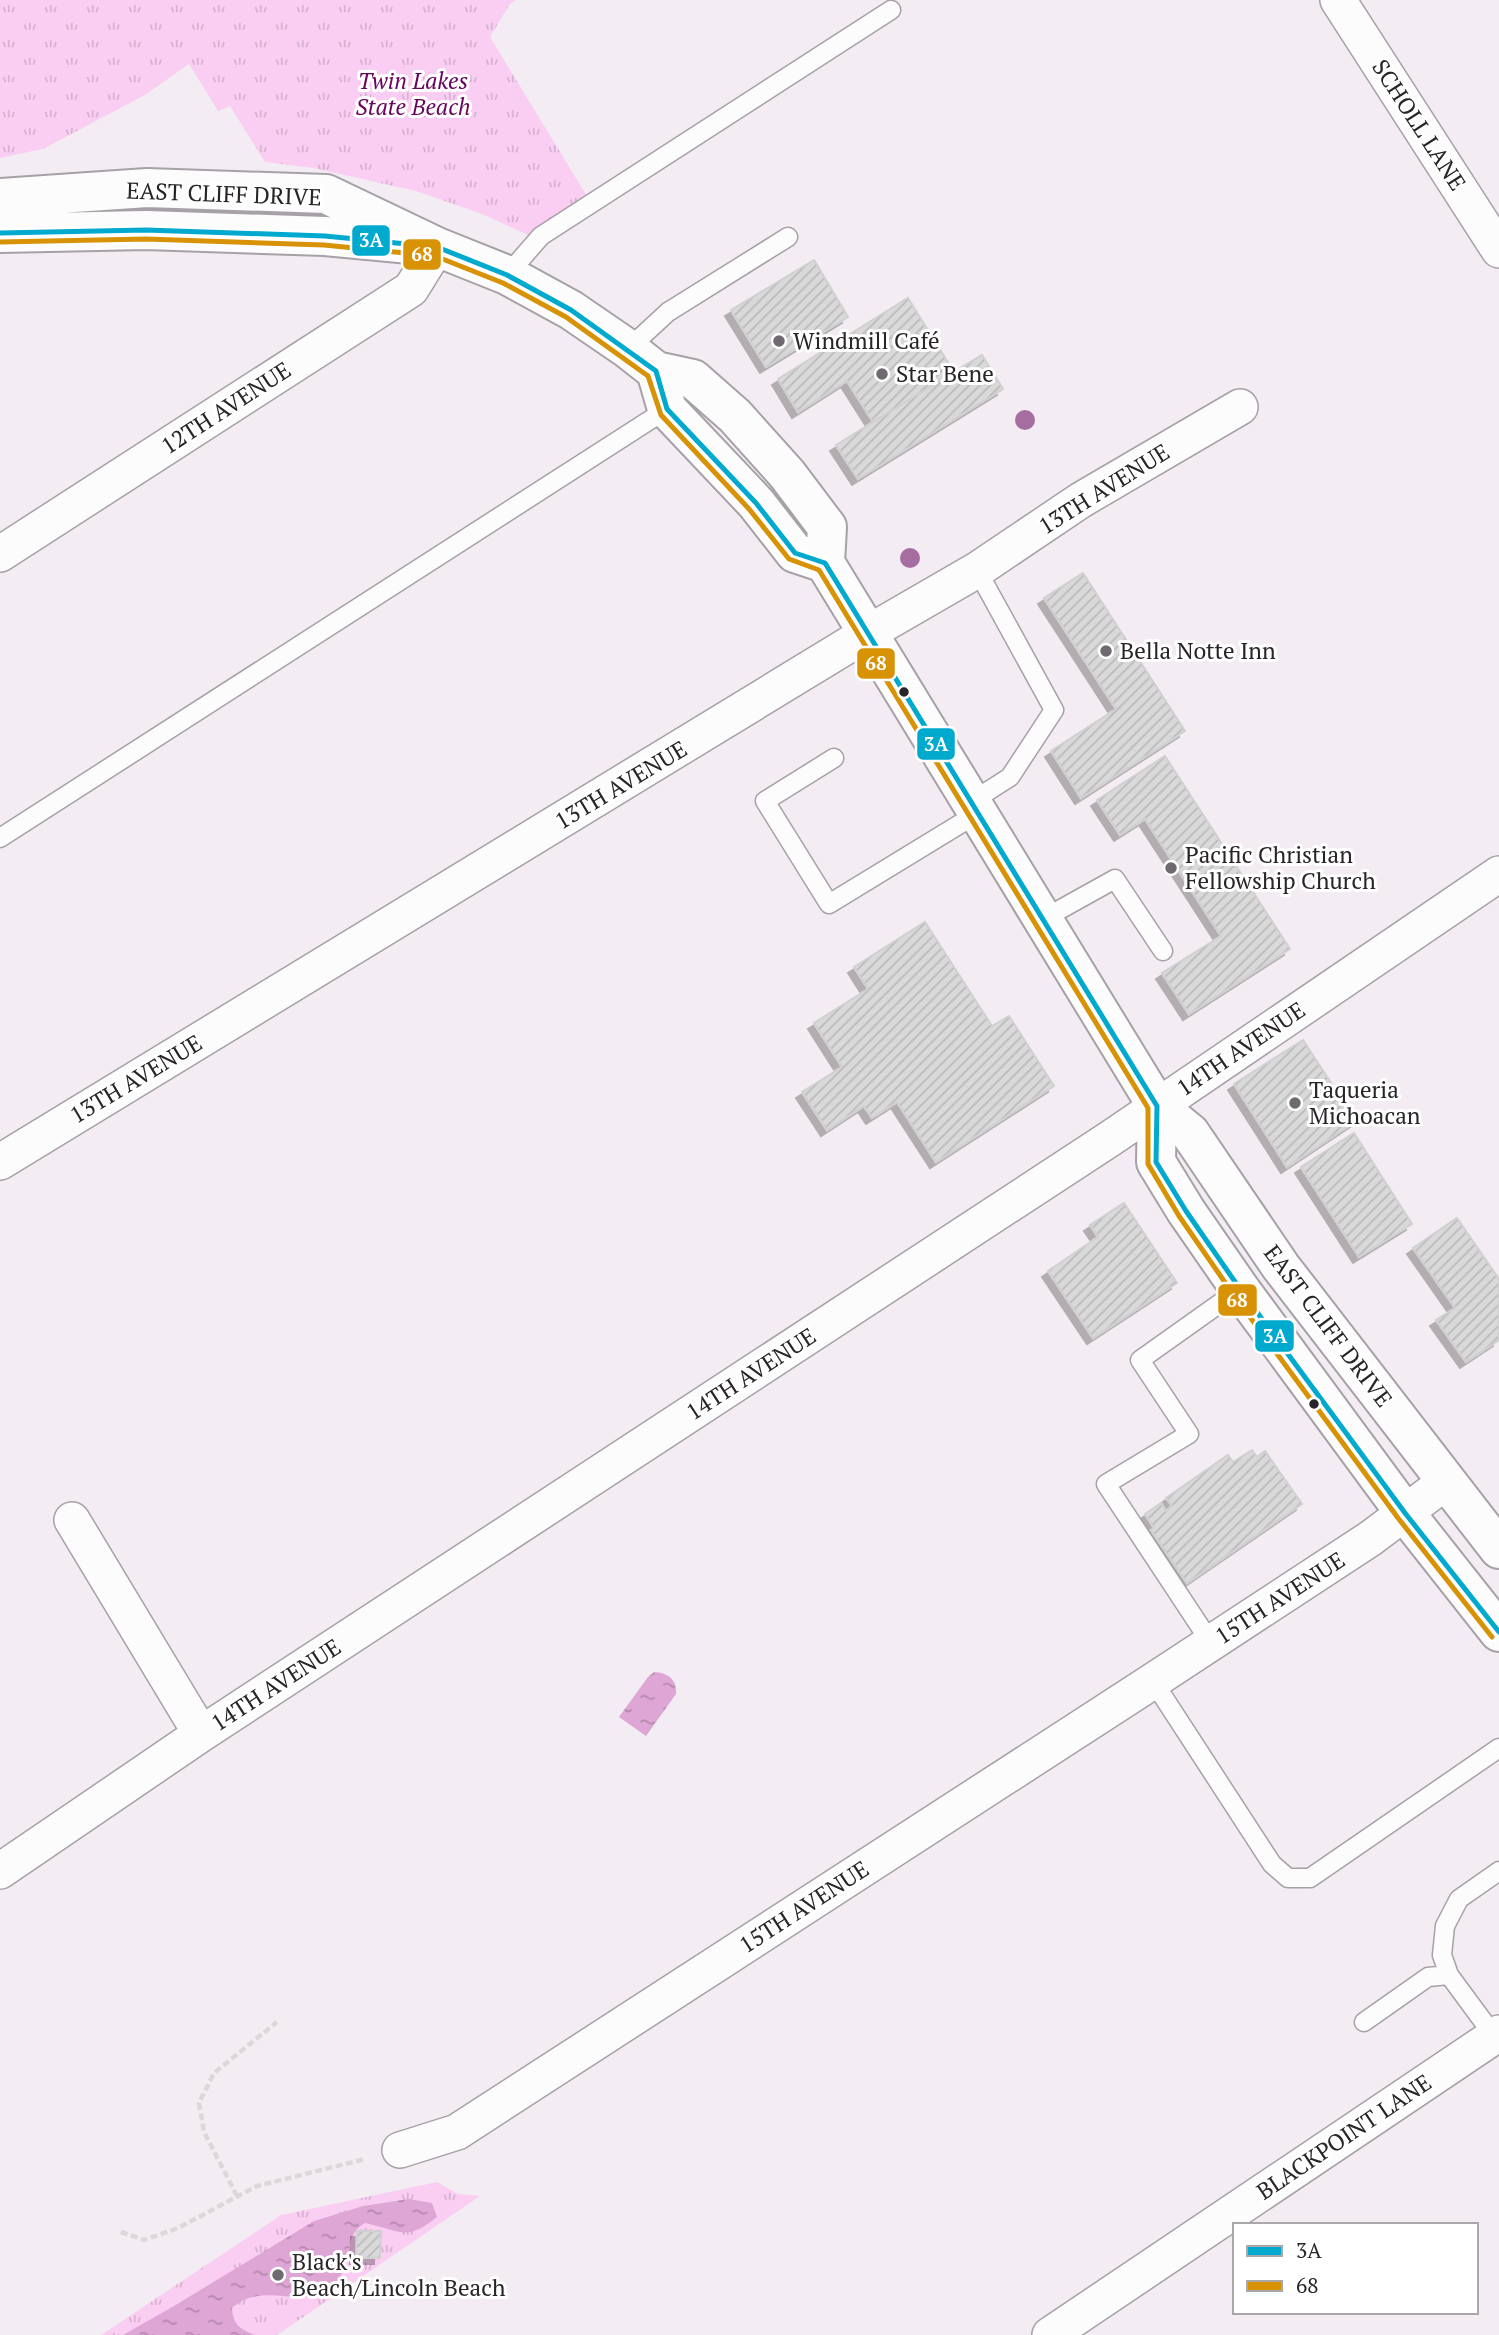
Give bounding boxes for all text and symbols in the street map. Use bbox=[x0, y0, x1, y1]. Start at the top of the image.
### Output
street label: SCHOLL LANE bbox=[1365, 53, 1473, 196]
park label: Twin Lakes State Beach bbox=[356, 65, 470, 122]
street label: EAST CLIFF DRIVE bbox=[126, 175, 322, 212]
line badge: 3A bbox=[351, 224, 391, 257]
text: 3A bbox=[359, 227, 383, 252]
line badge: 68 bbox=[402, 238, 442, 271]
text: 68 bbox=[411, 241, 433, 266]
place label: Windmill Café bbox=[793, 325, 940, 356]
marker: Windmill Café bbox=[771, 333, 787, 349]
street label: 12TH AVENUE bbox=[155, 354, 297, 461]
place label: Star Bene bbox=[896, 358, 994, 389]
marker: Star Bene bbox=[874, 366, 890, 382]
street label: 13TH AVENUE bbox=[1032, 436, 1175, 541]
place label: Bella Notte Inn bbox=[1120, 635, 1276, 666]
marker: Bella Notte Inn bbox=[1098, 643, 1114, 659]
line badge: 68 bbox=[856, 647, 896, 680]
text: 68 bbox=[865, 650, 887, 675]
unlabelled marker bbox=[897, 685, 911, 699]
line badge: 3A bbox=[916, 727, 956, 761]
text: 3A bbox=[924, 731, 948, 756]
street label: 13TH AVENUE bbox=[549, 733, 692, 836]
place label: Pacific Christian Fellowship Church bbox=[1185, 839, 1376, 896]
marker: Pacific Christian Fellowship Church bbox=[1163, 860, 1179, 876]
street label: 14TH AVENUE bbox=[1170, 994, 1311, 1103]
street label: 13TH AVENUE bbox=[64, 1027, 207, 1130]
place label: Taqueria Michoacan bbox=[1309, 1074, 1421, 1131]
marker: Taqueria Michoacan bbox=[1287, 1095, 1303, 1111]
street label: EAST CLIFF DRIVE bbox=[1257, 1238, 1400, 1413]
line badge: 68 bbox=[1217, 1283, 1258, 1317]
text: 68 bbox=[1226, 1287, 1248, 1312]
line badge: 3A bbox=[1254, 1319, 1295, 1353]
street label: 14TH AVENUE bbox=[680, 1320, 822, 1427]
text: 3A bbox=[1263, 1323, 1287, 1348]
unlabelled marker bbox=[1307, 1397, 1321, 1411]
street label: 15TH AVENUE bbox=[1209, 1544, 1351, 1651]
street label: 14TH AVENUE bbox=[205, 1631, 347, 1738]
street label: 15TH AVENUE bbox=[733, 1853, 875, 1960]
street label: BLACKPOINT LANE bbox=[1250, 2067, 1437, 2207]
legend bbox=[1233, 2223, 1478, 2314]
text: 3A bbox=[1296, 2236, 1322, 2264]
place label: Black's Beach/Lincoln Beach bbox=[292, 2246, 506, 2303]
marker: Black's Beach/Lincoln Beach bbox=[270, 2267, 286, 2283]
text: 68 bbox=[1296, 2271, 1318, 2299]

